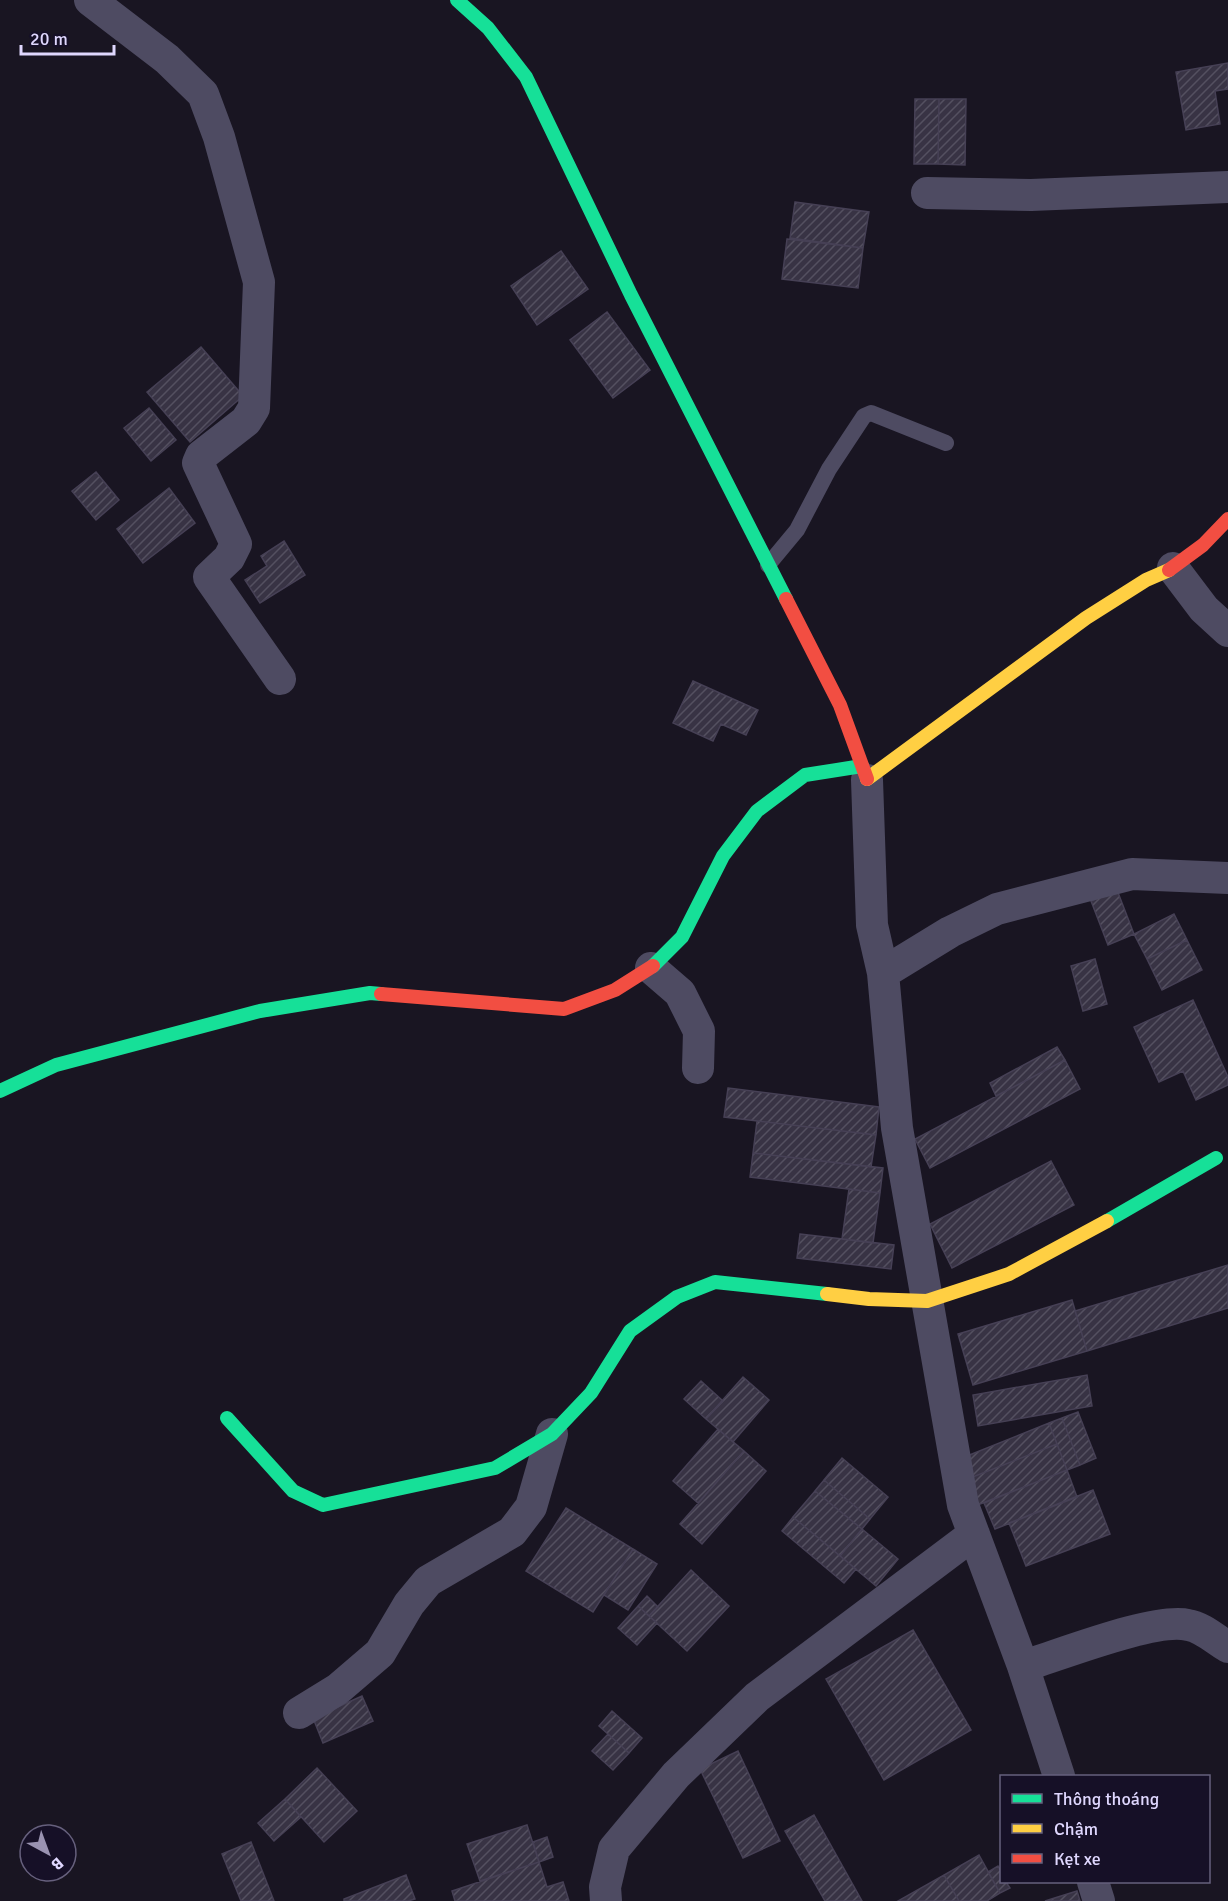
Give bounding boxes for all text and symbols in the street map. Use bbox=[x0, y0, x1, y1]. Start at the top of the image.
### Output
scale bar bbox=[21, 18, 114, 56]
text: 20 m bbox=[30, 28, 68, 50]
legend bbox=[1000, 1775, 1210, 1883]
text: Thông thoáng bbox=[1054, 1788, 1159, 1810]
text: Chậm bbox=[1054, 1818, 1098, 1840]
north arrow bbox=[18, 1823, 78, 1883]
text: Kẹt xe bbox=[1054, 1848, 1101, 1870]
text: B bbox=[47, 1853, 67, 1874]

